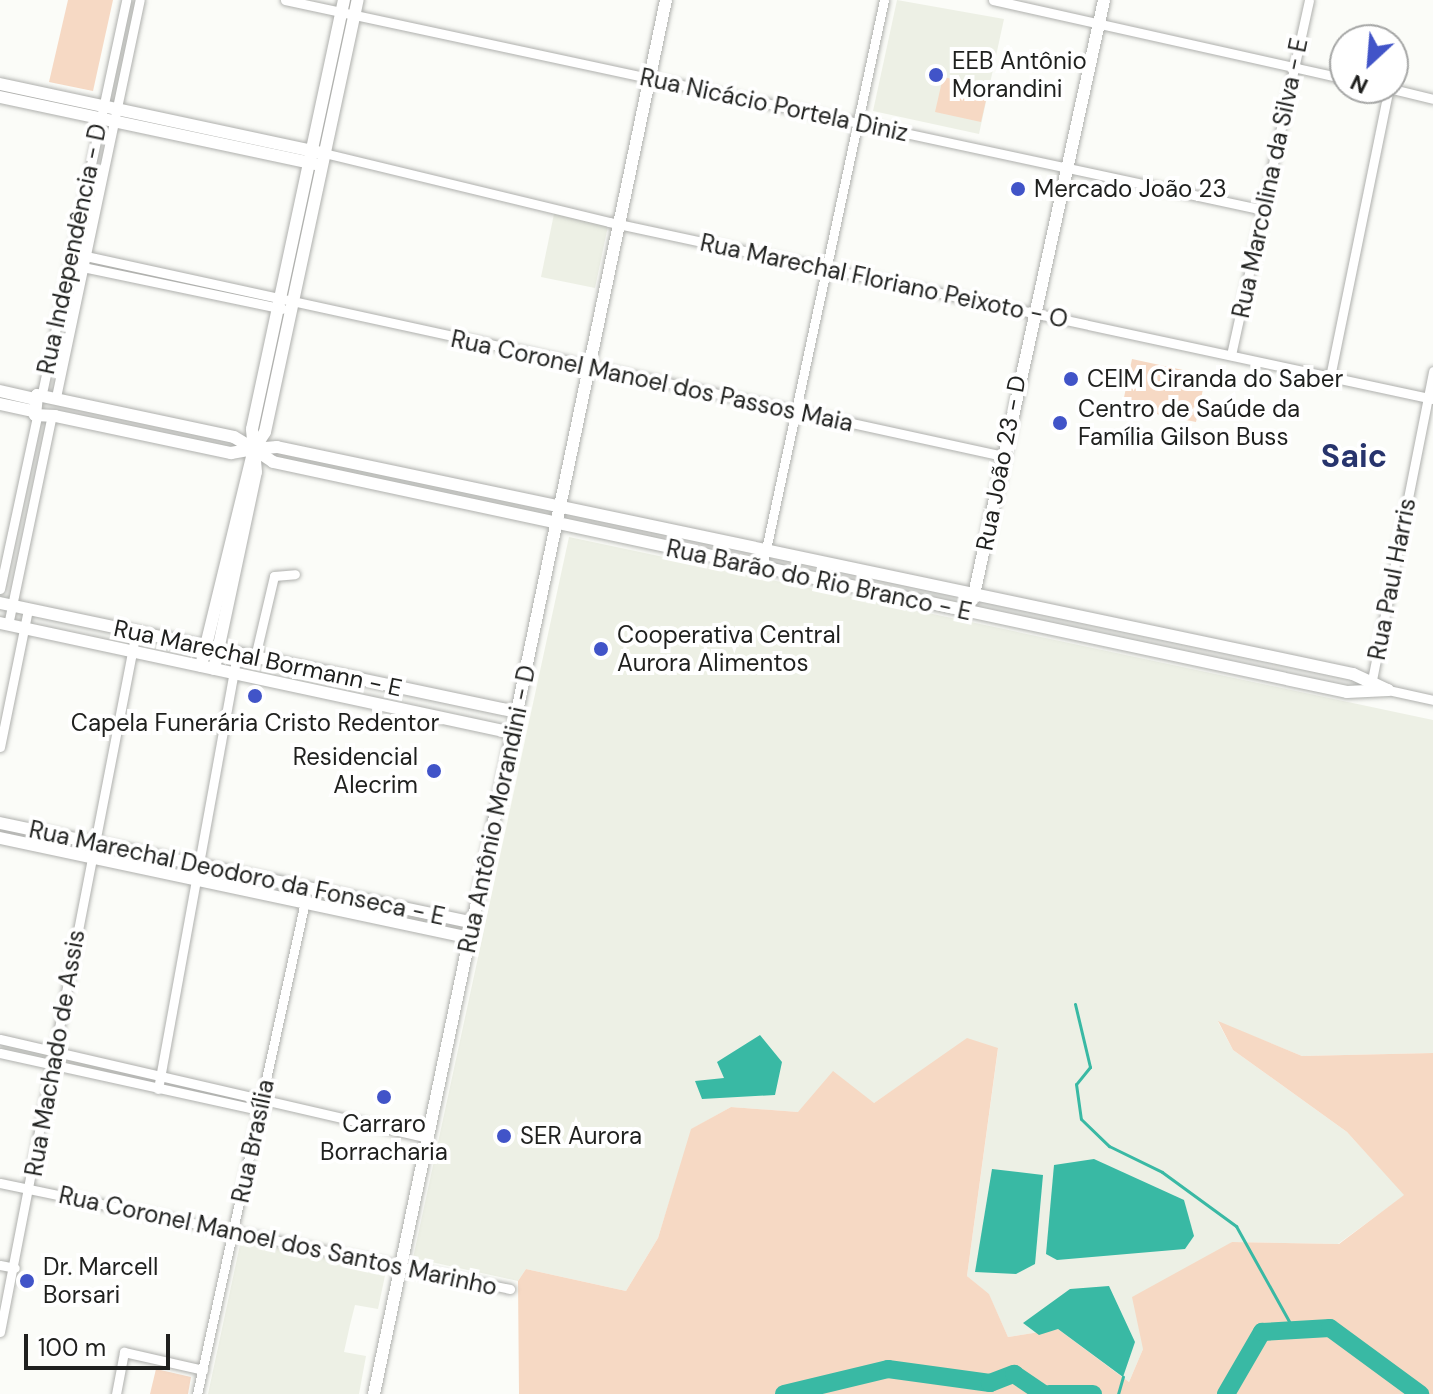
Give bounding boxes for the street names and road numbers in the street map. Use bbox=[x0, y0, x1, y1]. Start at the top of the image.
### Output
street label: Rua Marcolina da Silva - E bbox=[1226, 35, 1314, 321]
street label: Rua Nicácio Portela Diniz bbox=[637, 63, 911, 147]
street label: Rua Independência - D bbox=[31, 121, 113, 377]
street label: Rua Marechal Floriano Peixoto - O bbox=[698, 228, 1070, 334]
street label: Rua Coronel Manoel dos Passos Maia bbox=[448, 324, 856, 438]
street label: Rua João 23 - D bbox=[970, 373, 1032, 553]
street label: Rua Paul Harris bbox=[1362, 496, 1422, 662]
street label: Rua Barão do Rio Branco - E bbox=[664, 534, 974, 626]
street label: Rua Marechal Bormann - E bbox=[111, 613, 405, 703]
street label: Rua Antônio Morandini - D bbox=[452, 663, 542, 955]
street label: Rua Marechal Deodoro da Fonseca - E bbox=[26, 815, 448, 931]
street label: Rua Machado de Assis bbox=[19, 927, 91, 1179]
street label: Rua Brasília bbox=[226, 1077, 280, 1205]
street label: Rua Coronel Manoel dos Santos Marinho bbox=[56, 1180, 500, 1302]

